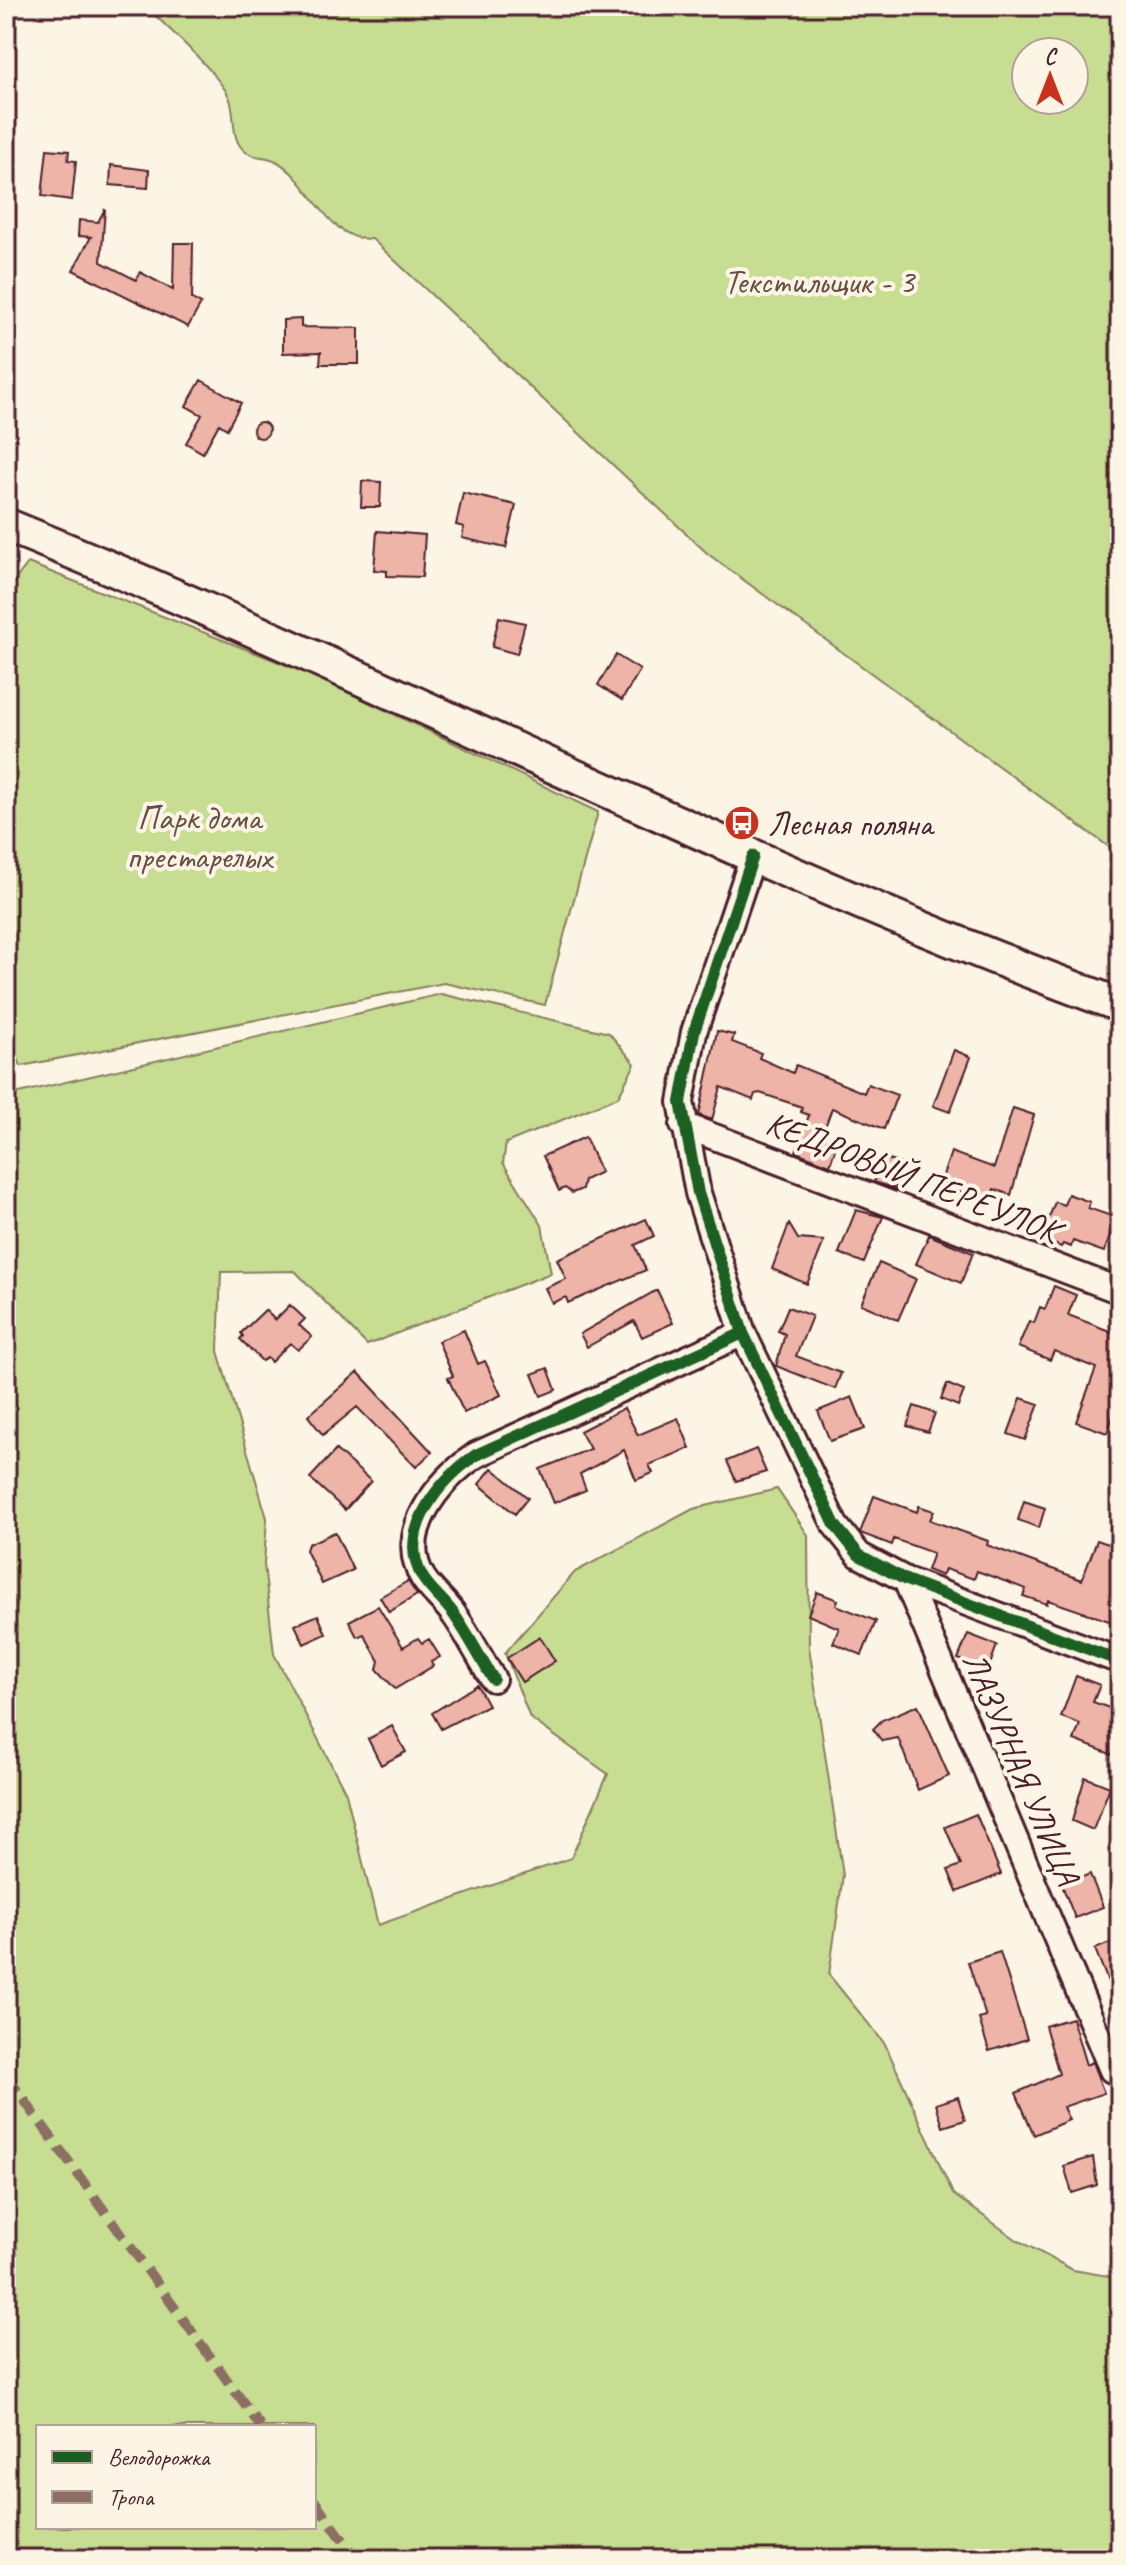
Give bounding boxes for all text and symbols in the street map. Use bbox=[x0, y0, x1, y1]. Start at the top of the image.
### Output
north arrow bbox=[1010, 36, 1090, 116]
text: С bbox=[1045, 43, 1059, 71]
park label: Текстильщик - 3 bbox=[724, 260, 917, 303]
park label: Парк дома престарелых bbox=[126, 796, 274, 878]
place label: Лесная поляна bbox=[768, 802, 935, 845]
bus stop icon: Лесная поляна bbox=[723, 804, 761, 842]
street label: КЕДРОВЫЙ ПЕРЕУЛОК bbox=[761, 1101, 1072, 1255]
street label: ЛАЗУРНАЯ УЛИЦА bbox=[953, 1645, 1091, 1893]
legend bbox=[36, 2425, 316, 2529]
text: Велодорожка bbox=[108, 2442, 211, 2472]
text: Тропа bbox=[108, 2482, 155, 2512]

